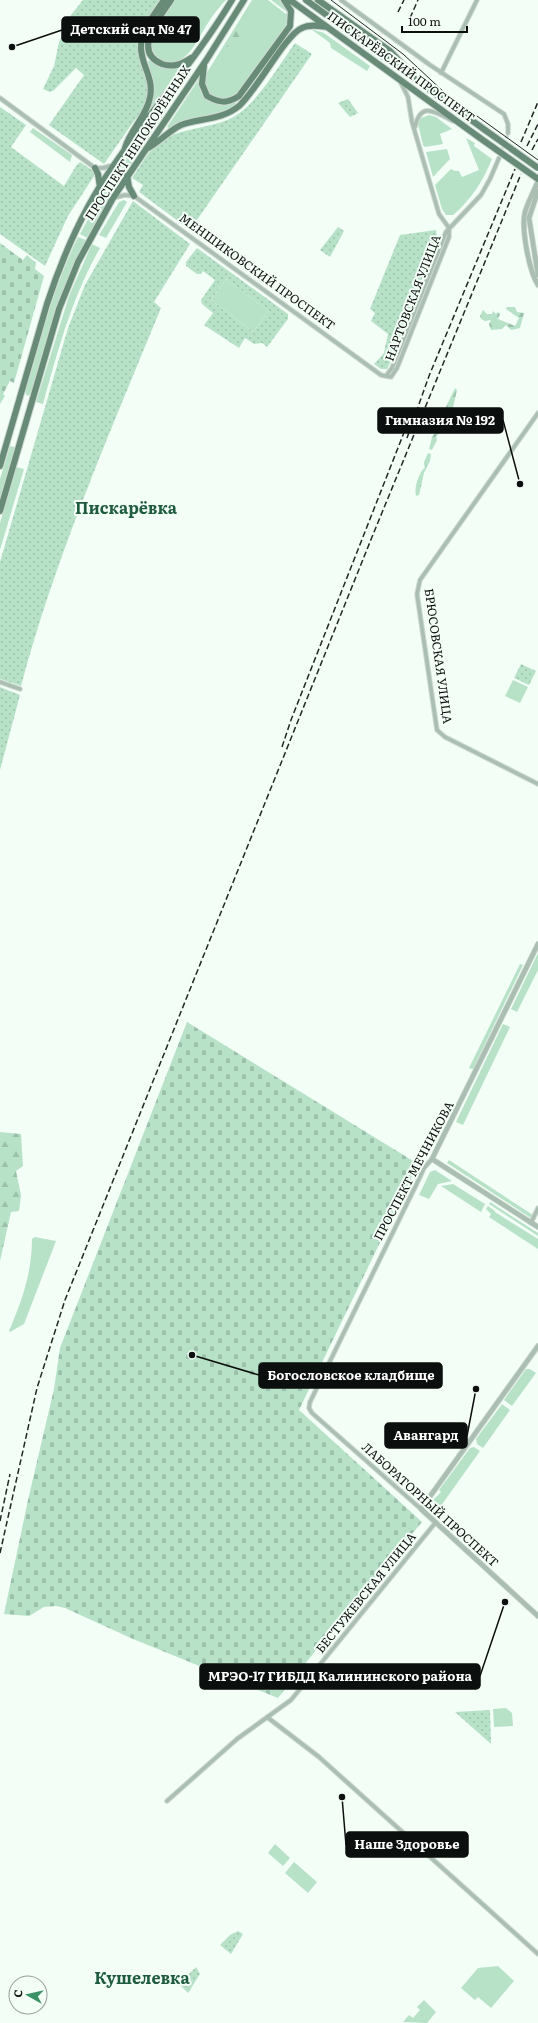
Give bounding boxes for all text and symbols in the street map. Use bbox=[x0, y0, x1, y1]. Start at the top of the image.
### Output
street label: ПИСКАРЁВСКИЙ ПРОСПЕКТ bbox=[324, 7, 479, 126]
scale bar bbox=[402, 8, 467, 34]
text: 100 m bbox=[408, 12, 441, 30]
callout: Детский сад № 47 bbox=[62, 17, 199, 42]
text: Детский сад № 47 bbox=[70, 19, 192, 38]
street label: ПРОСПЕКТ НЕПОКОРЁННЫХ bbox=[80, 61, 195, 224]
street label: МЕНШИКОВСКИЙ ПРОСПЕКТ bbox=[176, 208, 339, 334]
street label: НАРТОВСКАЯ УЛИЦА bbox=[380, 231, 445, 364]
callout: Гимназия № 192 bbox=[378, 408, 503, 433]
text: Гимназия № 192 bbox=[385, 410, 495, 429]
district label: Пискарёвка bbox=[75, 495, 178, 519]
street label: БРЮСОВСКАЯ УЛИЦА bbox=[421, 587, 457, 725]
street label: ПРОСПЕКТ МЕЧНИКОВА bbox=[369, 1097, 458, 1243]
callout: Богословское кладбище bbox=[259, 1363, 442, 1388]
text: Богословское кладбище bbox=[267, 1365, 435, 1384]
callout: Авангард bbox=[385, 1423, 467, 1448]
text: Авангард bbox=[393, 1425, 459, 1444]
street label: ЛАБОРАТОРНЫЙ ПРОСПЕКТ bbox=[358, 1438, 503, 1571]
street label: БЕСТУЖЕВСКАЯ УЛИЦА bbox=[311, 1528, 420, 1657]
callout: МРЭО-17 ГИБДД Калининского района bbox=[200, 1664, 480, 1689]
text: МРЭО-17 ГИБДД Калининского района bbox=[208, 1666, 473, 1685]
callout: Наше Здоровье bbox=[346, 1832, 468, 1857]
text: Наше Здоровье bbox=[354, 1834, 460, 1853]
district label: Кушелевка bbox=[94, 1965, 190, 1989]
north arrow bbox=[8, 1975, 48, 2015]
text: С bbox=[9, 1988, 26, 1998]

